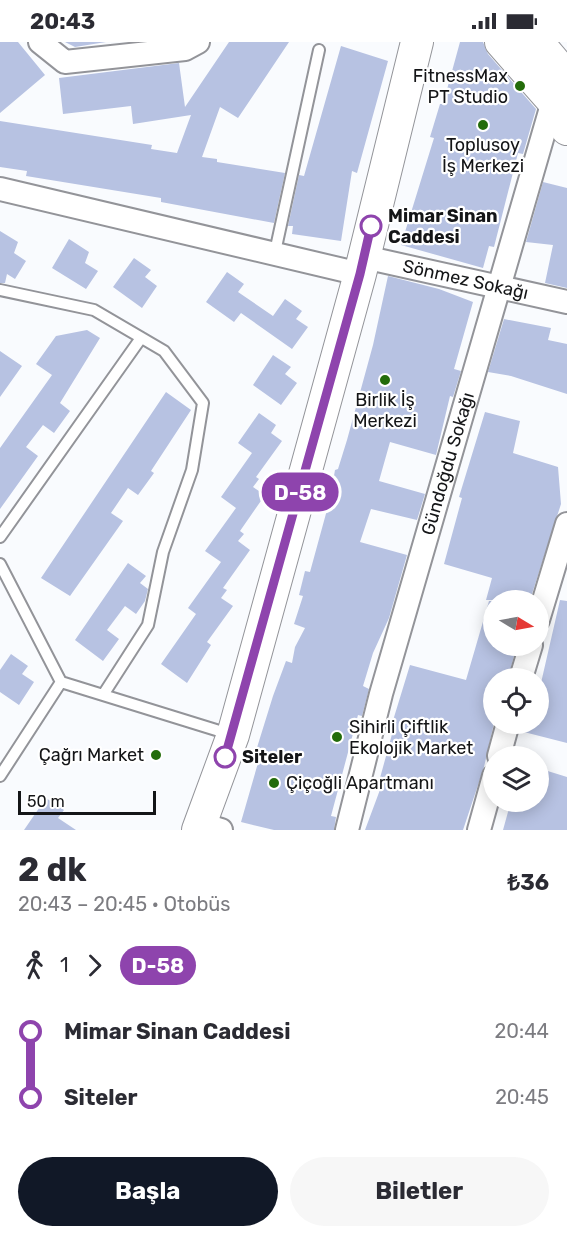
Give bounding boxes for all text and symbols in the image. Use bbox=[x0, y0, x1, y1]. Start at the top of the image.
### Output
text: 20:43 bbox=[30, 8, 95, 35]
place label: FitnessMax PT Studio bbox=[413, 65, 508, 108]
marker: FitnessMax PT Studio bbox=[513, 79, 527, 93]
marker: Toplusoy İş Merkezi bbox=[476, 118, 490, 132]
place label: Toplusoy İş Merkezi bbox=[442, 134, 524, 177]
place label: Mimar Sinan Caddesi bbox=[388, 205, 498, 248]
marker: Mimar Sinan Caddesi bbox=[360, 215, 382, 237]
street label: Sönmez Sokağı bbox=[401, 255, 530, 304]
marker: Birlik İş Merkezi bbox=[378, 373, 392, 387]
place label: Birlik İş Merkezi bbox=[353, 389, 417, 432]
street label: Gündoğdu Sokağı bbox=[417, 390, 479, 538]
line badge: D-58 bbox=[258, 472, 342, 512]
text: D-58 bbox=[274, 480, 326, 505]
north arrow bbox=[483, 590, 549, 656]
map controls bbox=[483, 590, 549, 812]
button: locate bbox=[483, 668, 549, 734]
place label: Sihirli Çiftlik Ekolojik Market bbox=[349, 716, 473, 759]
marker: Sihirli Çiftlik Ekolojik Market bbox=[330, 730, 344, 744]
place label: Çağrı Market bbox=[39, 744, 144, 766]
marker: Siteler bbox=[214, 746, 236, 768]
place label: Siteler bbox=[242, 746, 302, 768]
button: layers bbox=[483, 746, 549, 812]
marker: Çağrı Market bbox=[149, 748, 163, 762]
place label: Çiçoğli Apartmanı bbox=[286, 772, 434, 794]
marker: Çiçoğli Apartmanı bbox=[267, 776, 281, 790]
scale bar bbox=[18, 788, 156, 816]
text: 50 m bbox=[27, 792, 65, 811]
text: 2 dk bbox=[18, 850, 87, 889]
text: ₺36 bbox=[508, 869, 549, 896]
text: 20:43 – 20:45 · Otobüs bbox=[18, 892, 231, 916]
icon: walk bbox=[18, 949, 51, 982]
icon: forward bbox=[78, 949, 111, 982]
text: 1 bbox=[60, 953, 69, 977]
text: D-58 bbox=[132, 953, 184, 978]
text: Mimar Sinan Caddesi bbox=[64, 1018, 290, 1045]
text: 20:44 bbox=[495, 1019, 549, 1043]
text: Siteler bbox=[64, 1084, 138, 1111]
text: 20:45 bbox=[495, 1085, 549, 1109]
button: Başla bbox=[18, 1157, 278, 1226]
button: Biletler bbox=[290, 1157, 549, 1226]

